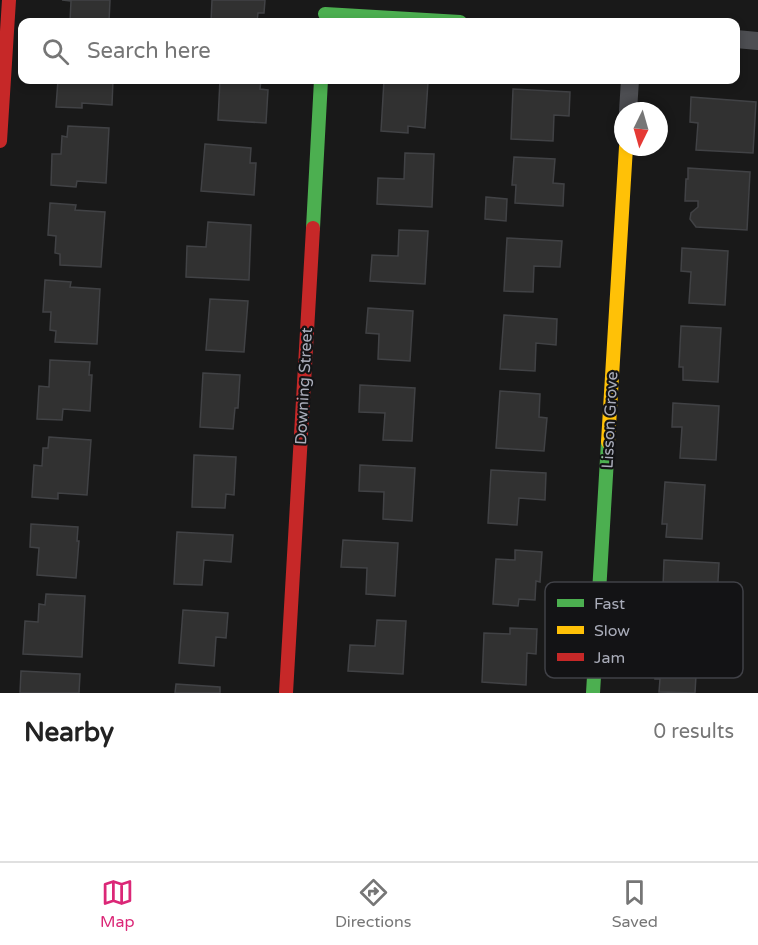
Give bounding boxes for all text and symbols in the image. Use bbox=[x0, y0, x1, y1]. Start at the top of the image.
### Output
search box bbox=[18, 18, 740, 84]
icon: search bbox=[39, 35, 72, 68]
text: Search here bbox=[87, 38, 211, 64]
north arrow bbox=[614, 102, 668, 156]
street label: Downing Street bbox=[291, 327, 317, 445]
street label: Lisson Grove bbox=[597, 371, 623, 469]
legend bbox=[545, 582, 743, 678]
text: Fast bbox=[594, 594, 625, 614]
text: Slow bbox=[594, 621, 630, 641]
text: Jam bbox=[594, 648, 625, 668]
text: Nearby bbox=[24, 717, 114, 748]
text: 0 results bbox=[654, 720, 734, 744]
tab: Map bbox=[100, 876, 135, 932]
tab: Directions bbox=[335, 876, 411, 932]
tab: Saved bbox=[612, 876, 658, 932]

